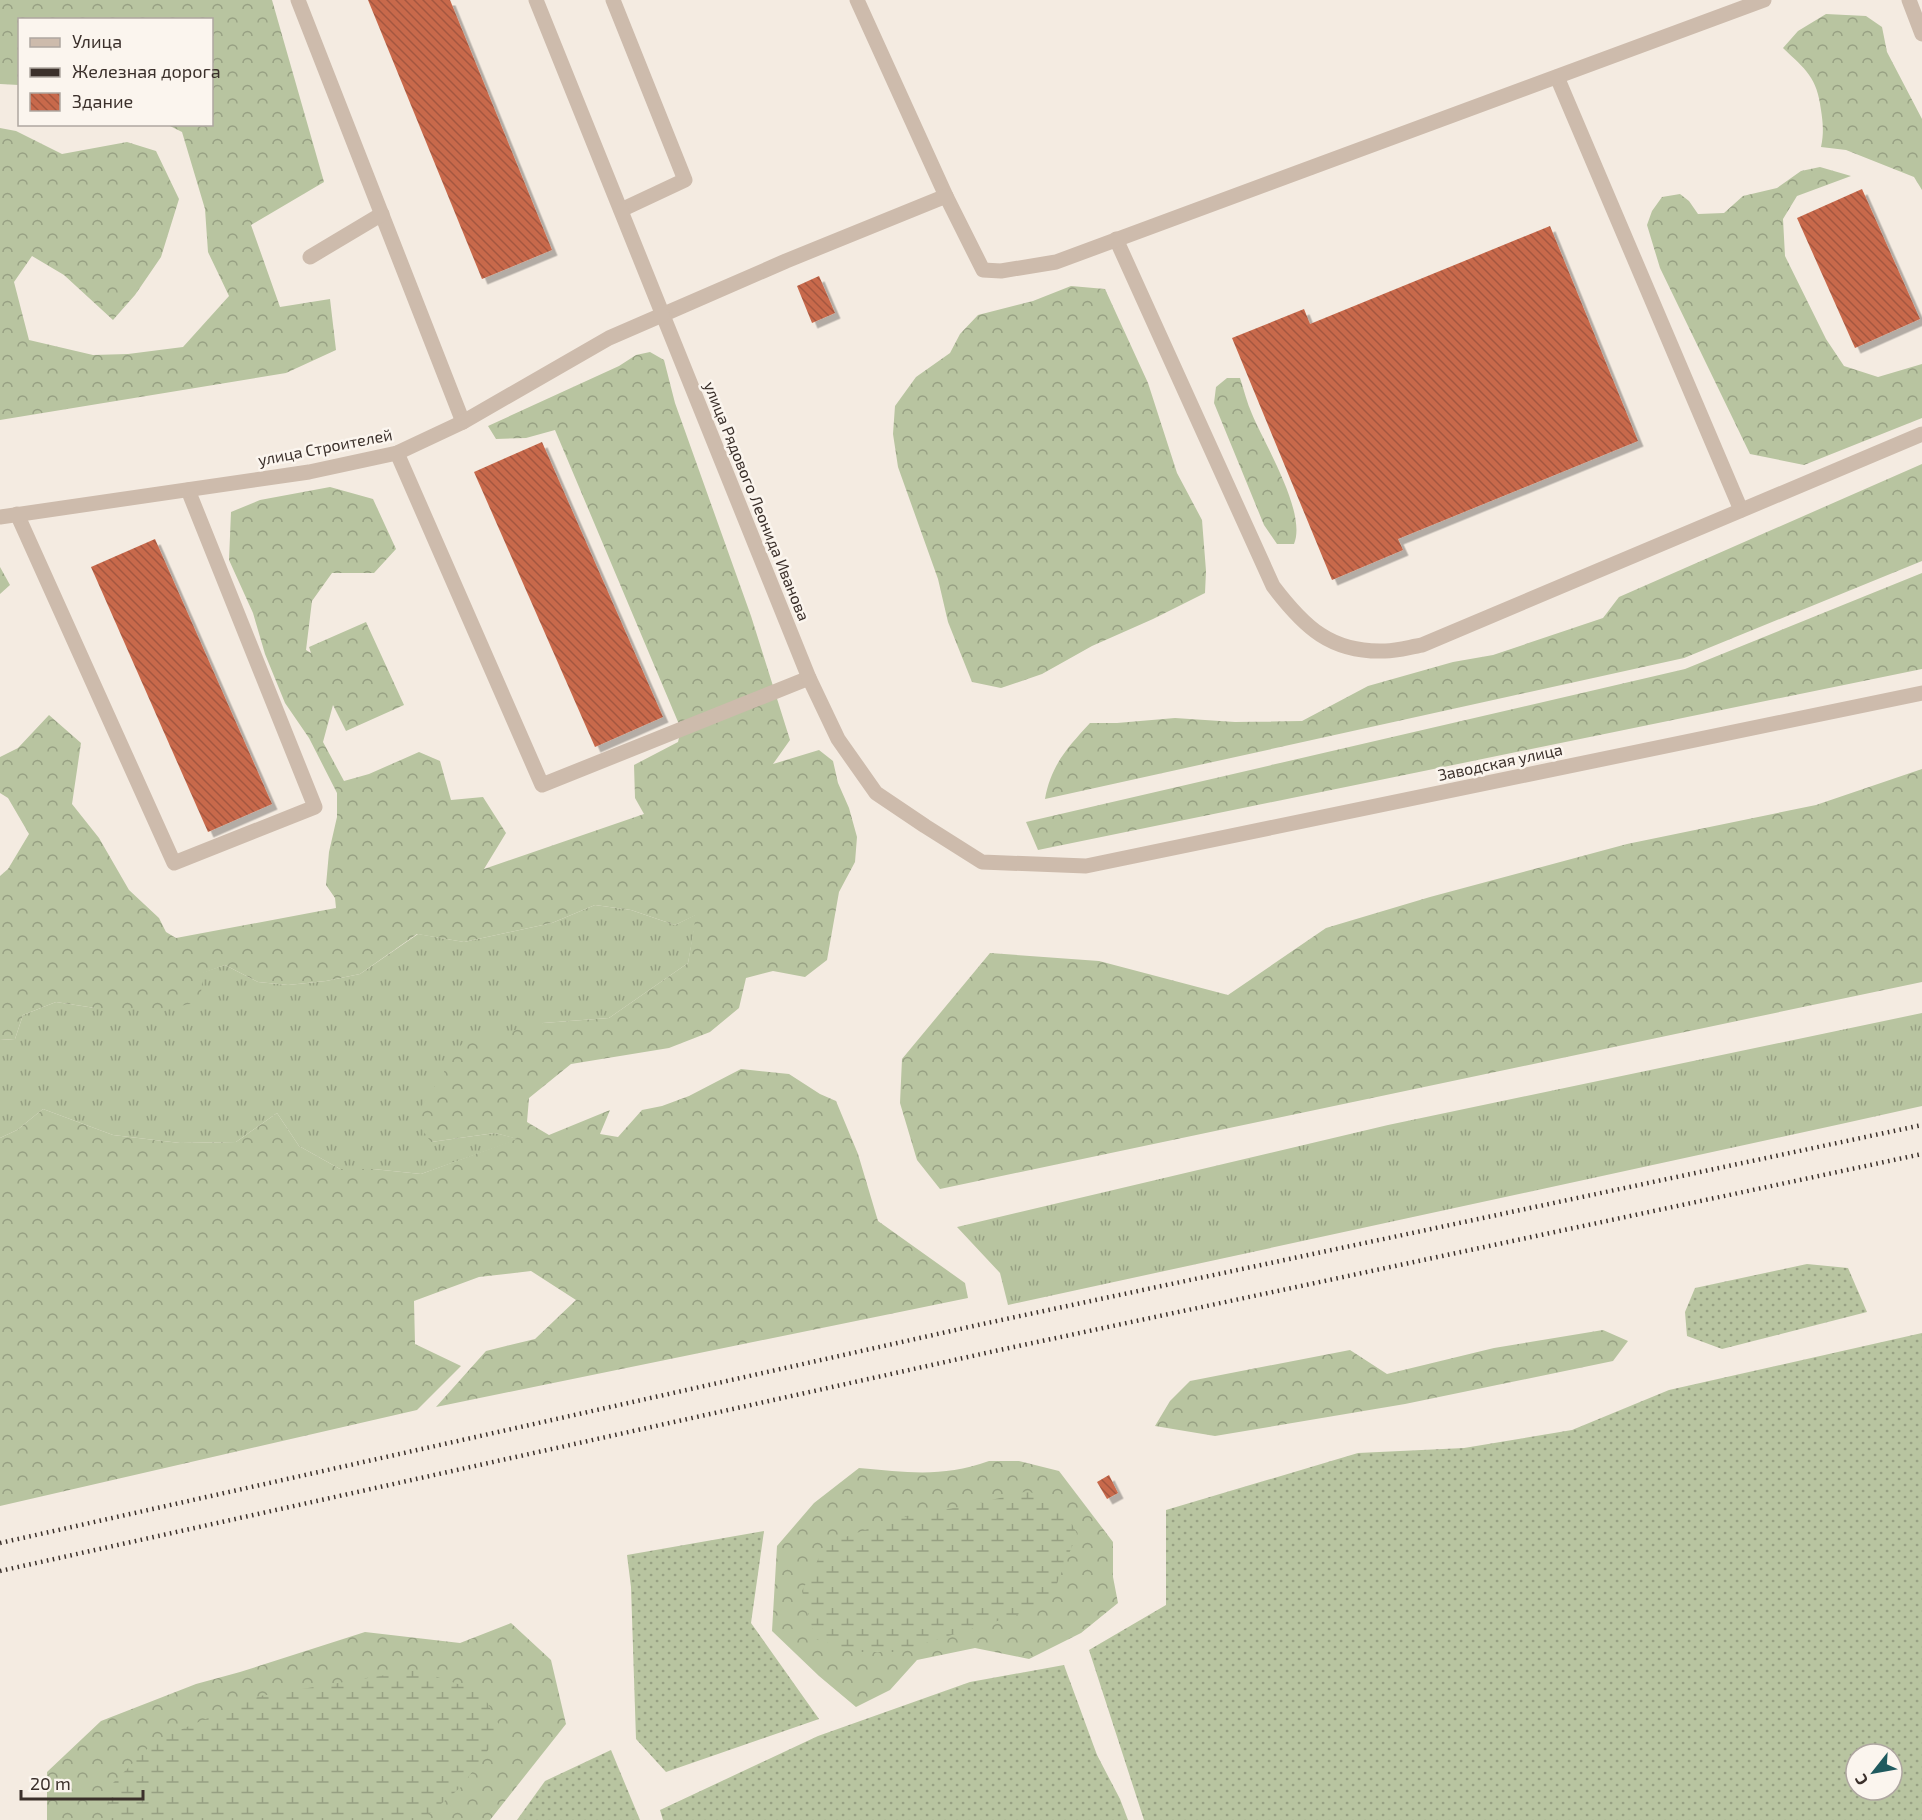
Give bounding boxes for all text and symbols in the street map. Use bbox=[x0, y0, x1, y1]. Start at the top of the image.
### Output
legend bbox=[18, 18, 213, 126]
text: Улица bbox=[72, 30, 122, 52]
text: Железная дорога bbox=[72, 60, 221, 82]
text: Здание bbox=[72, 90, 133, 112]
street label: улица Рядового Леонида Иванова bbox=[700, 378, 814, 624]
street label: улица Строителей bbox=[256, 424, 394, 470]
street label: Заводская улица bbox=[1436, 739, 1564, 785]
north arrow bbox=[1844, 1742, 1904, 1802]
scale bar bbox=[21, 1763, 142, 1801]
text: С bbox=[1850, 1771, 1871, 1789]
text: 20 m bbox=[30, 1772, 71, 1794]

